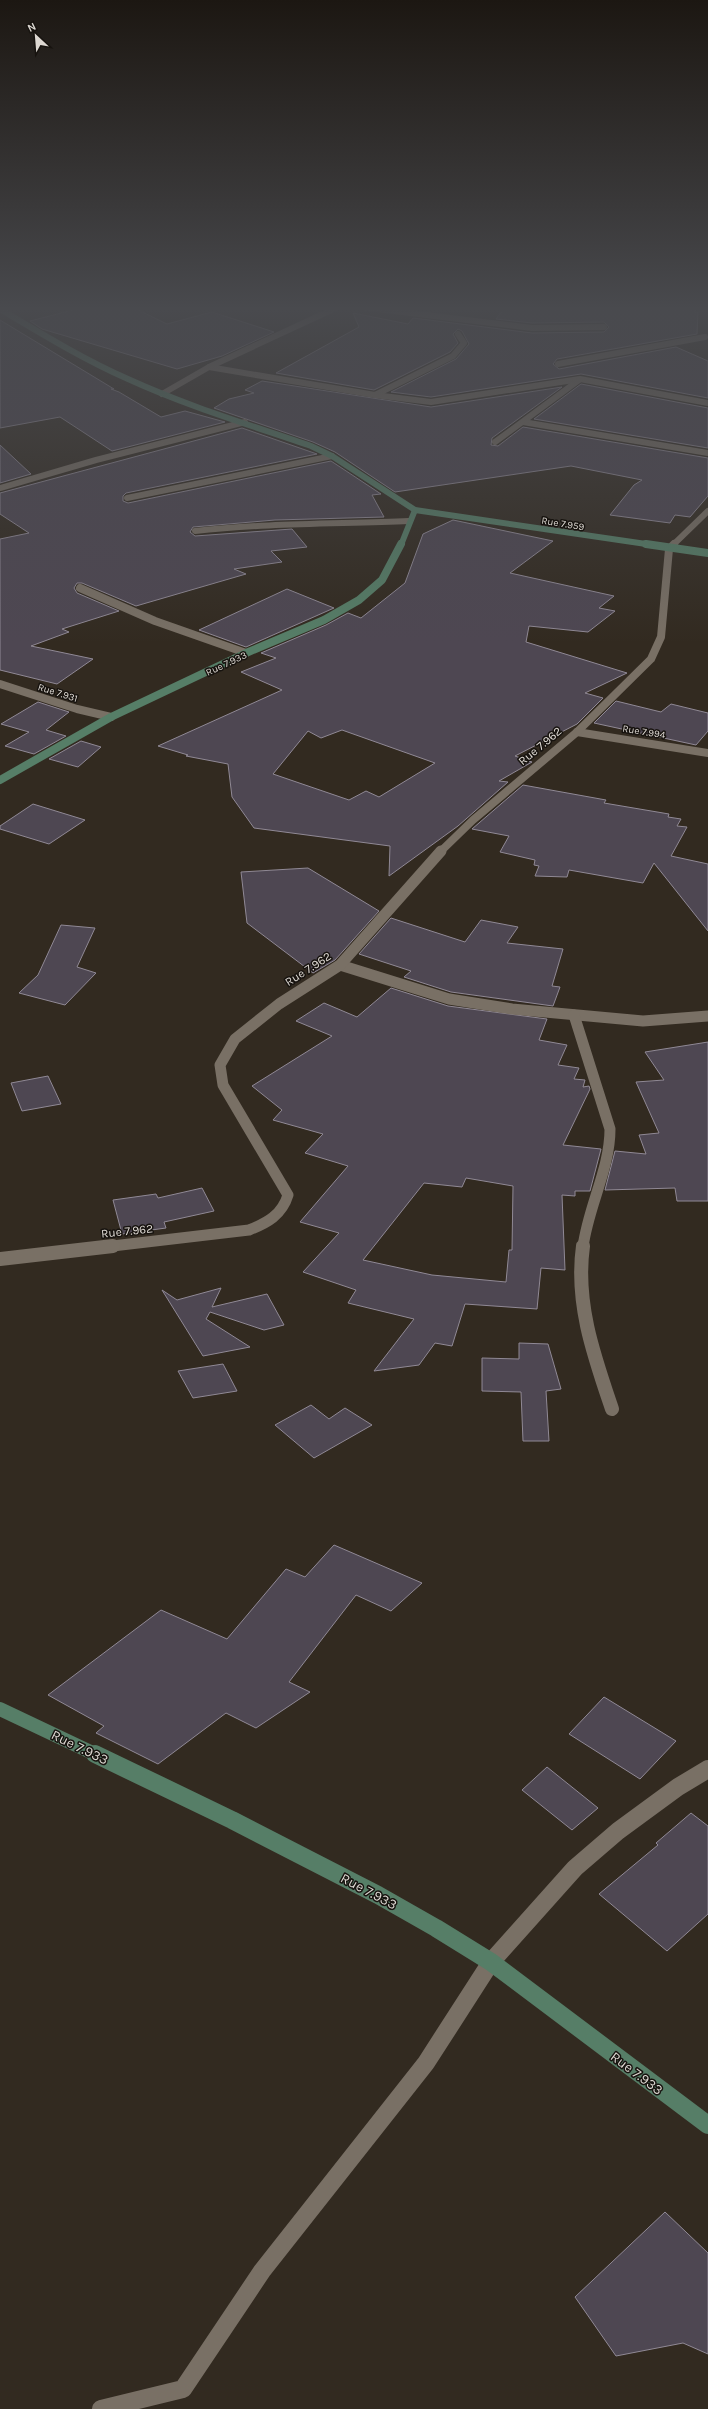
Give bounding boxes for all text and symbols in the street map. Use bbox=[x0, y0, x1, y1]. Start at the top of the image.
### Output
north arrow bbox=[16, 16, 56, 56]
text: N bbox=[25, 20, 38, 35]
street label: Rue 7.959 bbox=[540, 515, 585, 533]
street label: Rue 7.933 bbox=[204, 649, 249, 679]
street label: Rue 7.931 bbox=[36, 681, 79, 705]
street label: Rue 7.994 bbox=[621, 723, 667, 741]
street label: Rue 7.962 bbox=[516, 724, 565, 768]
street label: Rue 7.962 bbox=[282, 949, 334, 989]
street label: Rue 7.962 bbox=[100, 1221, 154, 1241]
street label: Rue 7.933 bbox=[49, 1726, 111, 1769]
street label: Rue 7.933 bbox=[338, 1870, 400, 1913]
street label: Rue 7.933 bbox=[607, 2048, 666, 2099]

